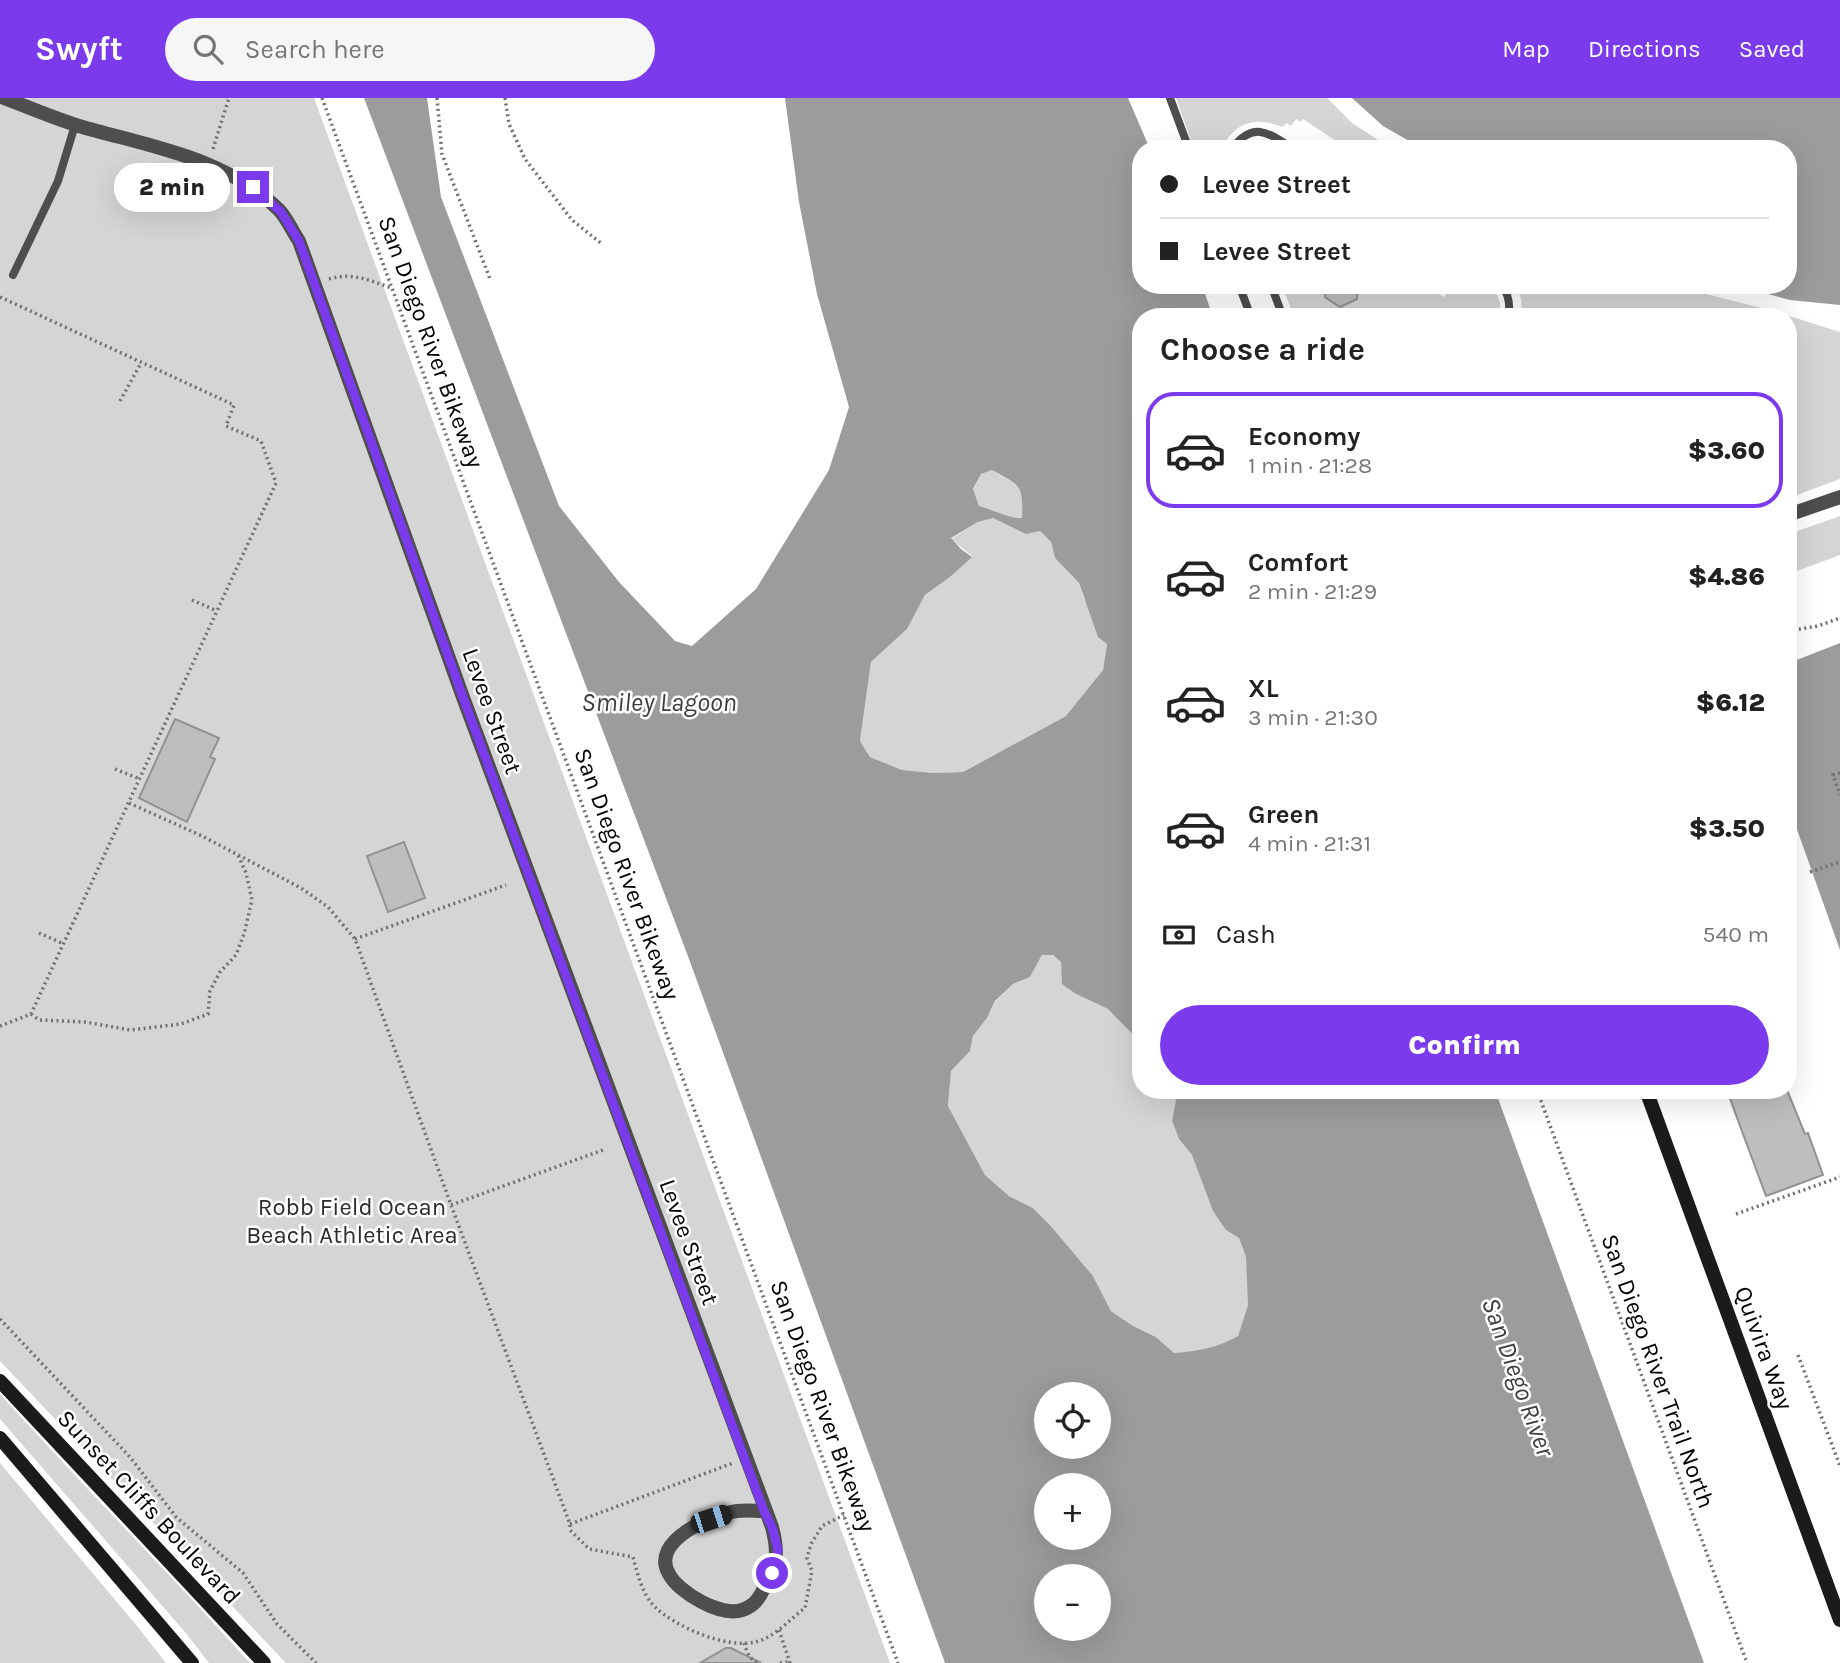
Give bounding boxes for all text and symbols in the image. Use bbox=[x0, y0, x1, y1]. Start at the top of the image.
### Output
search box bbox=[165, 18, 655, 81]
text: Swyft bbox=[35, 30, 123, 68]
icon: search bbox=[189, 30, 227, 68]
text: Search here bbox=[245, 34, 385, 65]
text: Map bbox=[1502, 35, 1550, 63]
text: Directions bbox=[1588, 35, 1701, 63]
text: Saved bbox=[1739, 35, 1805, 63]
callout: 2 min bbox=[113, 162, 229, 212]
text: Levee Street bbox=[1202, 169, 1351, 200]
route end bbox=[237, 171, 269, 203]
text: 2 min bbox=[139, 174, 205, 201]
street label: San Diego River Bikeway bbox=[372, 212, 490, 472]
text: Levee Street bbox=[1202, 236, 1351, 267]
text: Choose a ride bbox=[1160, 331, 1365, 368]
icon: car bbox=[1164, 419, 1227, 482]
text: Economy bbox=[1248, 421, 1360, 452]
text: $3.60 bbox=[1688, 435, 1765, 466]
text: 1 min · 21:28 bbox=[1248, 452, 1372, 479]
icon: car bbox=[1164, 545, 1227, 608]
text: Comfort bbox=[1248, 547, 1349, 578]
text: $4.86 bbox=[1688, 561, 1765, 592]
text: 2 min · 21:29 bbox=[1248, 578, 1377, 605]
street label: Levee Street bbox=[456, 644, 528, 778]
icon: car bbox=[1164, 671, 1227, 734]
text: XL bbox=[1248, 673, 1279, 704]
water label: Smiley Lagoon bbox=[581, 687, 737, 718]
text: $6.12 bbox=[1696, 687, 1765, 718]
text: 3 min · 21:30 bbox=[1248, 704, 1378, 731]
street label: San Diego River Bikeway bbox=[568, 744, 686, 1004]
icon: car bbox=[1164, 797, 1227, 860]
text: Green bbox=[1248, 799, 1320, 830]
text: $3.50 bbox=[1689, 813, 1765, 844]
text: 4 min · 21:31 bbox=[1248, 830, 1371, 857]
icon: cash bbox=[1160, 916, 1198, 954]
text: Cash bbox=[1216, 919, 1276, 950]
text: 540 m bbox=[1703, 921, 1769, 948]
button: Confirm bbox=[1160, 1005, 1769, 1085]
street label: Levee Street bbox=[653, 1175, 725, 1309]
park label: Robb Field Ocean Beach Athletic Area bbox=[246, 1193, 458, 1249]
street label: San Diego River Trail North bbox=[1595, 1230, 1721, 1512]
street label: San Diego River Bikeway bbox=[764, 1276, 882, 1536]
street label: Quivira Way bbox=[1729, 1283, 1799, 1413]
water label: San Diego River bbox=[1475, 1293, 1562, 1462]
map controls bbox=[1034, 1382, 1111, 1641]
button: locate bbox=[1034, 1382, 1111, 1459]
street label: Sunset Cliffs Boulevard bbox=[52, 1404, 246, 1610]
button: + bbox=[1034, 1473, 1111, 1550]
car bbox=[688, 1503, 735, 1535]
route start bbox=[756, 1557, 788, 1589]
button: − bbox=[1034, 1564, 1111, 1641]

